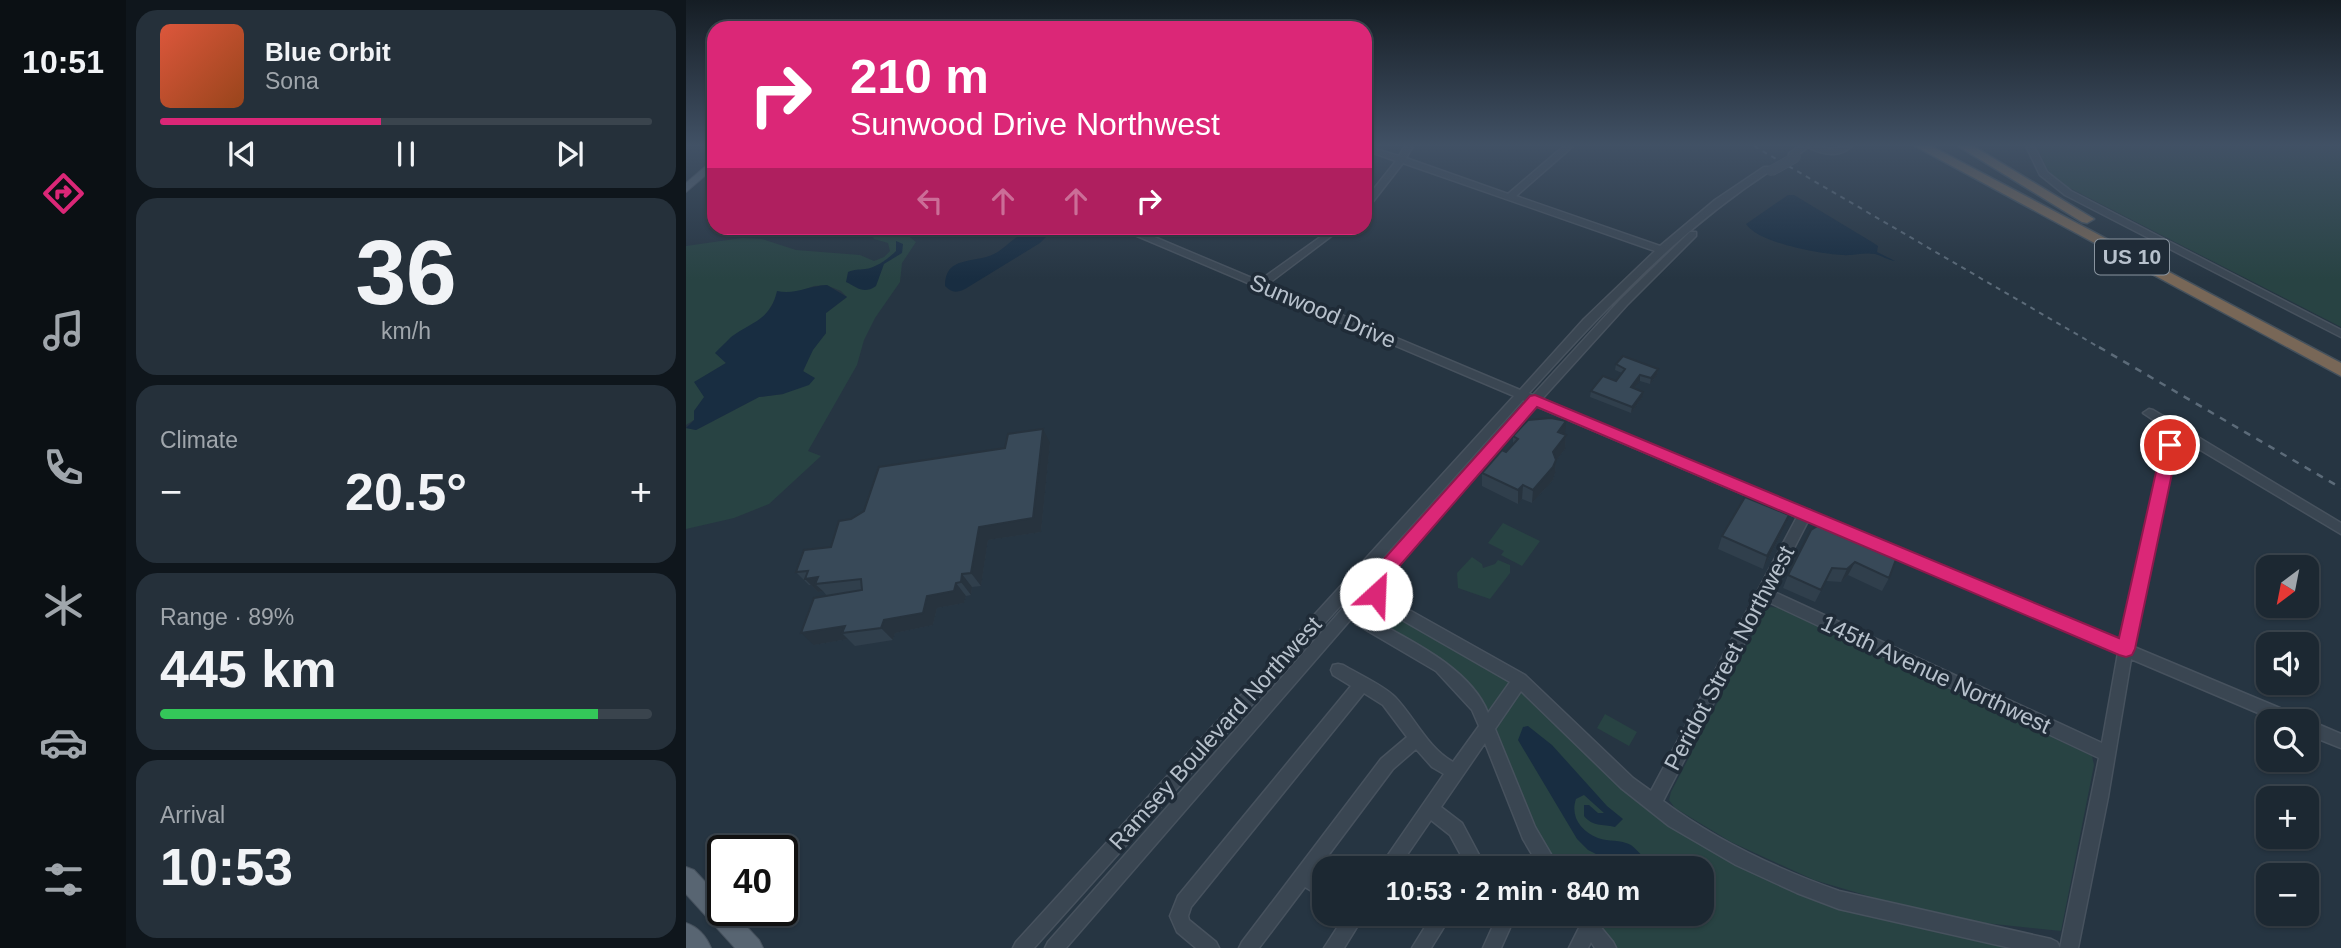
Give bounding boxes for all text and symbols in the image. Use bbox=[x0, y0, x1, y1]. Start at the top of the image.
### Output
text: Blue Orbit bbox=[265, 37, 391, 67]
text: 10:51 bbox=[22, 44, 104, 80]
icon: right bbox=[735, 49, 826, 140]
text: 210 m bbox=[850, 49, 989, 103]
text: Sona bbox=[265, 68, 319, 94]
text: Sunwood Drive Northwest bbox=[850, 106, 1220, 142]
icon: previous bbox=[223, 135, 261, 173]
icon: pause bbox=[387, 135, 425, 173]
icon: next bbox=[551, 135, 589, 173]
icon: directions bbox=[39, 169, 88, 218]
icon: left bbox=[911, 182, 949, 220]
icon: ahead bbox=[984, 182, 1022, 220]
icon: ahead bbox=[1057, 182, 1095, 220]
icon: right bbox=[1130, 182, 1168, 220]
text: 36 bbox=[355, 222, 457, 323]
road number: US 10 bbox=[2095, 240, 2169, 274]
street label: Sunwood Drive bbox=[1246, 269, 1400, 353]
icon: music bbox=[39, 306, 88, 355]
text: km/h bbox=[381, 318, 431, 344]
pin bbox=[2140, 415, 2200, 475]
icon: arrive bbox=[2151, 426, 2189, 464]
text: Climate bbox=[160, 427, 238, 453]
icon: phone bbox=[39, 443, 88, 492]
text: 20.5° bbox=[345, 463, 467, 521]
text: − bbox=[160, 471, 182, 513]
text: + bbox=[630, 471, 652, 513]
street label: Peridot Street Northwest bbox=[1659, 541, 1800, 775]
north arrow bbox=[2256, 555, 2319, 618]
map controls bbox=[2256, 555, 2319, 926]
position arrow bbox=[1339, 557, 1413, 631]
icon: climate bbox=[39, 581, 88, 630]
text: Range · 89% bbox=[160, 604, 294, 630]
street label: 145th Avenue Northwest bbox=[1817, 609, 2055, 739]
street label: Ramsey Boulevard Northwest bbox=[1104, 611, 1327, 855]
button: sound bbox=[2256, 632, 2319, 695]
text: 445 km bbox=[160, 640, 336, 698]
button: search bbox=[2256, 709, 2319, 772]
icon: car bbox=[39, 718, 88, 767]
button: + bbox=[2256, 786, 2319, 849]
text: Arrival bbox=[160, 802, 225, 828]
speed limit sign: 40 bbox=[707, 835, 798, 926]
text: 10:53 bbox=[160, 838, 293, 896]
icon: filters bbox=[39, 855, 88, 904]
button: − bbox=[2256, 863, 2319, 926]
text: 10:53 · 2 min · 840 m bbox=[1386, 876, 1640, 906]

